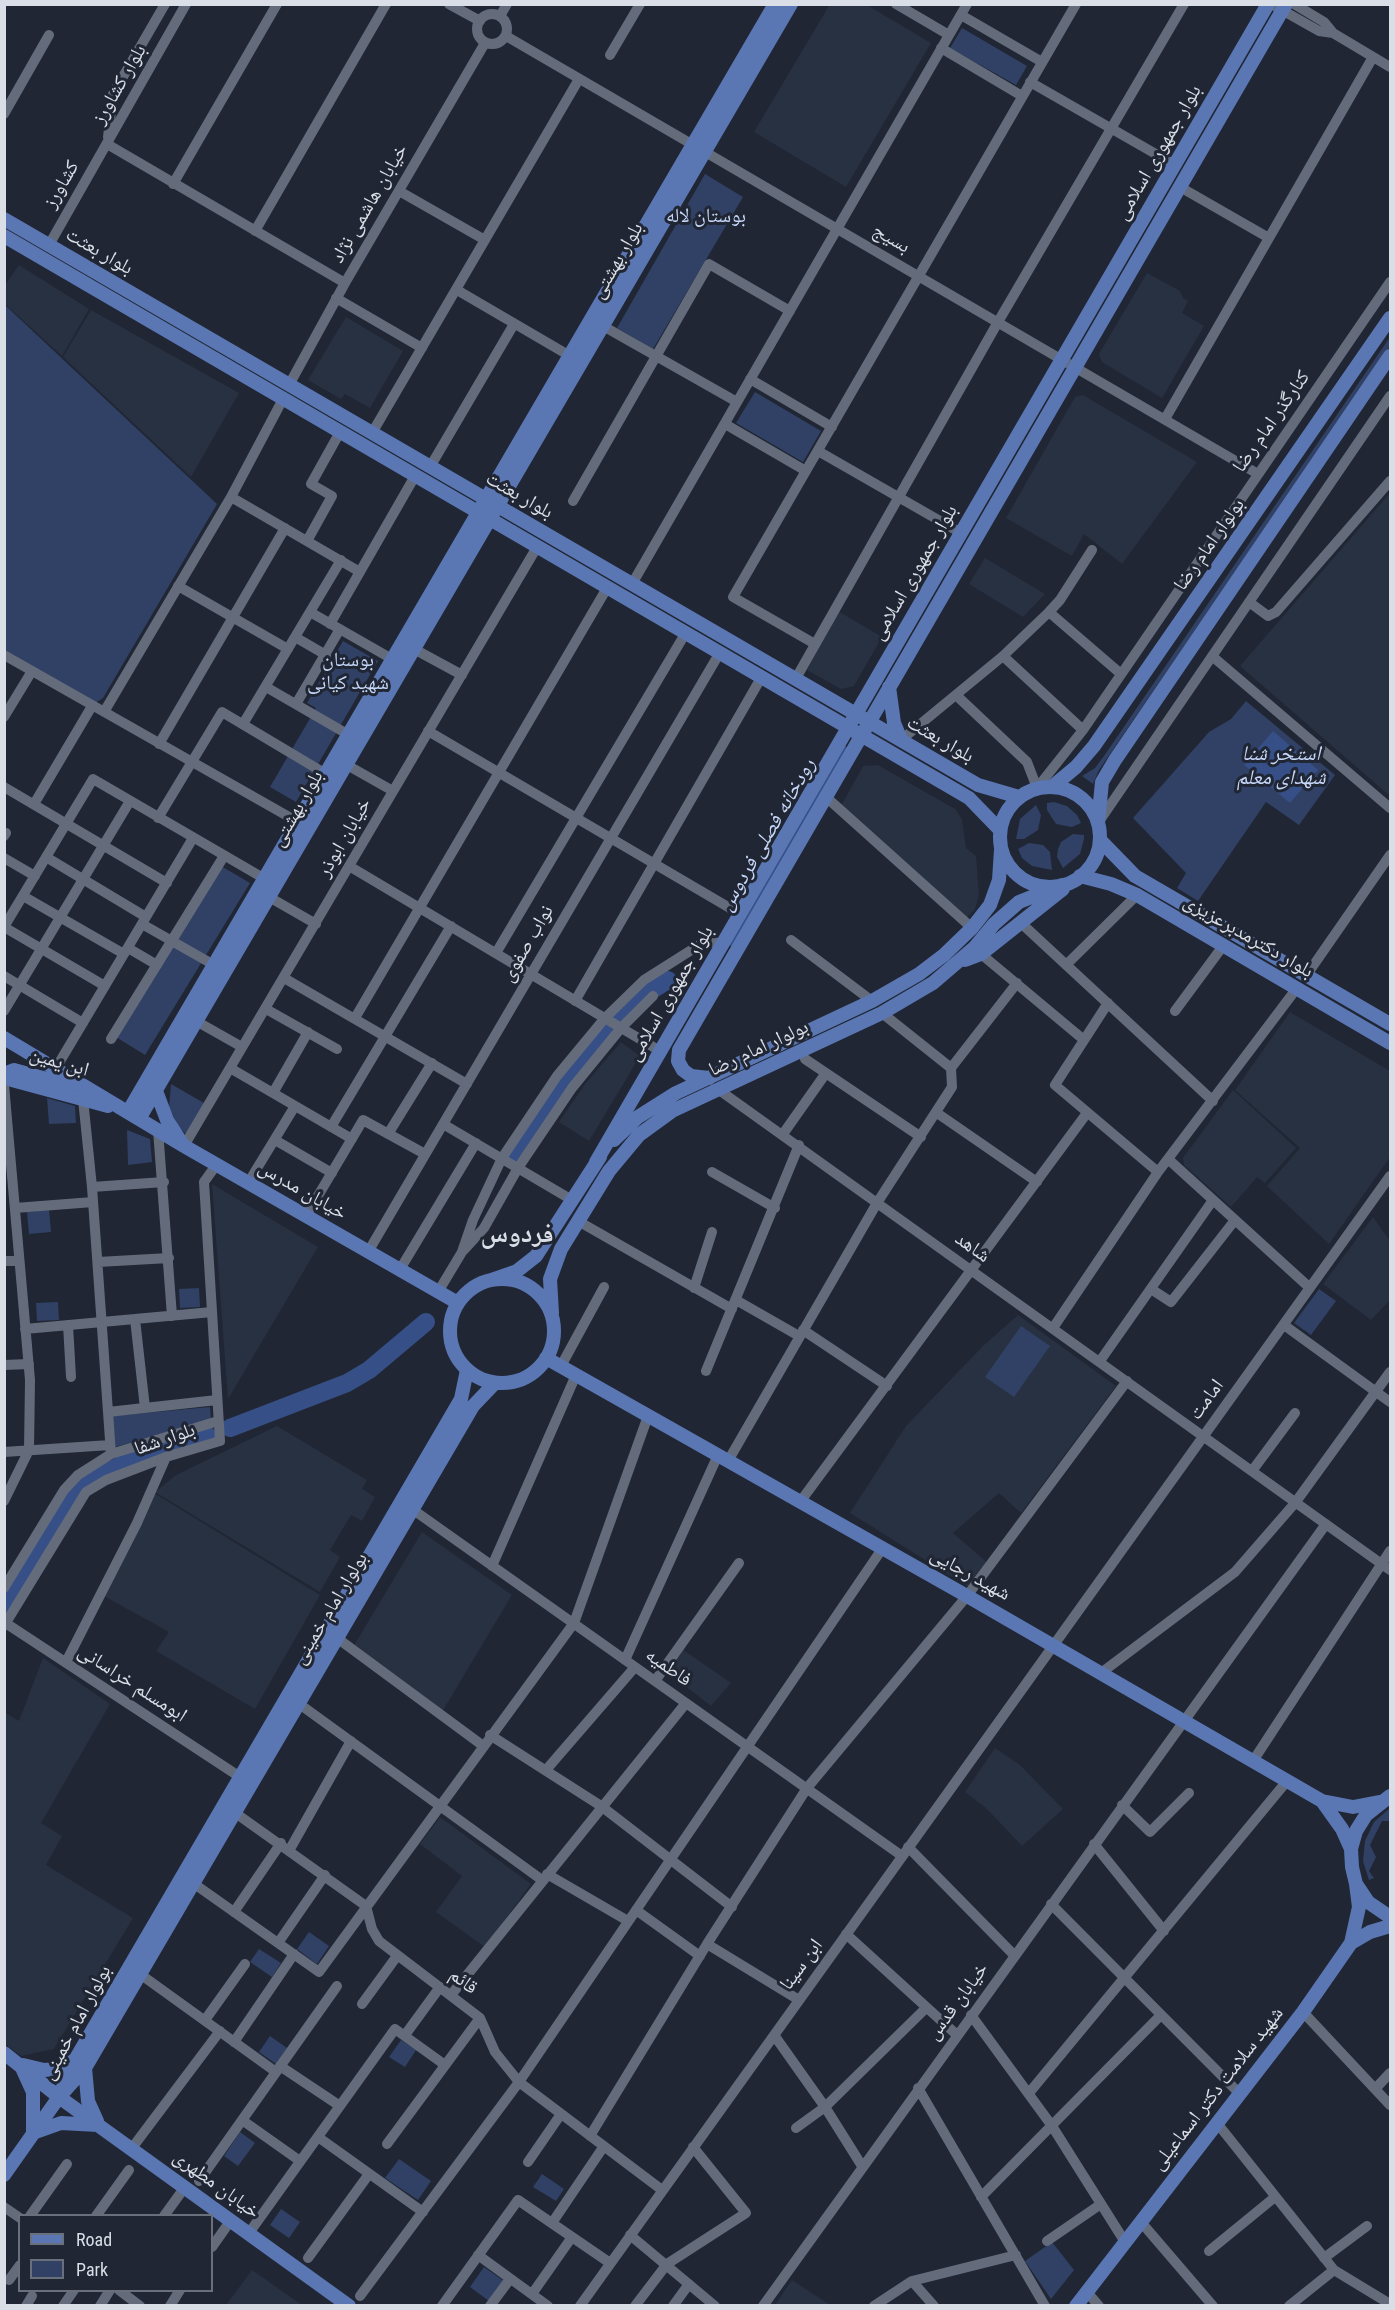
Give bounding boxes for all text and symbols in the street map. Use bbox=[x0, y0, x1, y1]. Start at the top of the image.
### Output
street label: بلوار کشاورز bbox=[88, 41, 152, 129]
street label: بلوار جمهوری اسلامی bbox=[1110, 81, 1208, 225]
street label: خیابان هاشمی نژاد bbox=[326, 140, 414, 268]
street label: کشاورز bbox=[39, 157, 85, 213]
park label: بوستان لاله bbox=[666, 205, 746, 229]
street label: بلوار بهشتی bbox=[587, 219, 649, 303]
street label: بسیج bbox=[868, 219, 914, 259]
street label: بلوار بعثت bbox=[61, 223, 137, 281]
street label: کنارگذر امام رضا bbox=[1228, 366, 1316, 478]
street label: بلوار بعثت bbox=[481, 467, 557, 525]
street label: بولوار امام رضا bbox=[1169, 494, 1251, 596]
street label: بلوار جمهوری اسلامی bbox=[866, 501, 964, 645]
park label: بوستان شهید کیانی bbox=[307, 649, 389, 696]
street label: بلوار بعثت bbox=[902, 711, 978, 769]
water label: استخر شنا شهدای معلم bbox=[1236, 742, 1326, 792]
water label: رودخانه فصلی فردوس bbox=[714, 754, 822, 916]
street label: بلوار بهشتی bbox=[267, 767, 329, 851]
street label: خیابان ابوذر bbox=[313, 794, 377, 882]
street label: بلوار دکترمدبرعزیزی bbox=[1179, 890, 1317, 984]
street label: نواب صفوی bbox=[496, 901, 560, 987]
street label: بلوار جمهوری اسلامی bbox=[622, 922, 720, 1066]
street label: بولوار امام رضا bbox=[705, 1015, 813, 1083]
street label: ابن یمین bbox=[27, 1043, 91, 1083]
street label: خیابان مدرس bbox=[253, 1156, 351, 1226]
district label: فردوس bbox=[480, 1219, 554, 1251]
street label: شاهد bbox=[950, 1227, 994, 1269]
street label: امامت bbox=[1184, 1375, 1230, 1425]
street label: بلوار شفا bbox=[131, 1418, 199, 1462]
street label: شهید رجایی bbox=[926, 1543, 1014, 1607]
street label: بولوار امام خمینی bbox=[288, 1549, 374, 1669]
street label: ابومسلم خراسانی bbox=[73, 1640, 191, 1728]
street label: فاطمیه bbox=[640, 1643, 696, 1693]
street label: ابن سینا bbox=[775, 1935, 829, 1995]
street label: خیابان قدس bbox=[922, 1959, 994, 2045]
street label: بولوار امام خمینی bbox=[37, 1961, 117, 2085]
street label: قائم bbox=[444, 1964, 482, 2000]
street label: شهید سلامت دکتر اسماعیلی bbox=[1147, 2002, 1289, 2176]
street label: خیابان مطهری bbox=[168, 2145, 264, 2225]
legend bbox=[18, 2214, 213, 2292]
text: Road bbox=[76, 2229, 112, 2250]
text: Park bbox=[76, 2259, 108, 2280]

